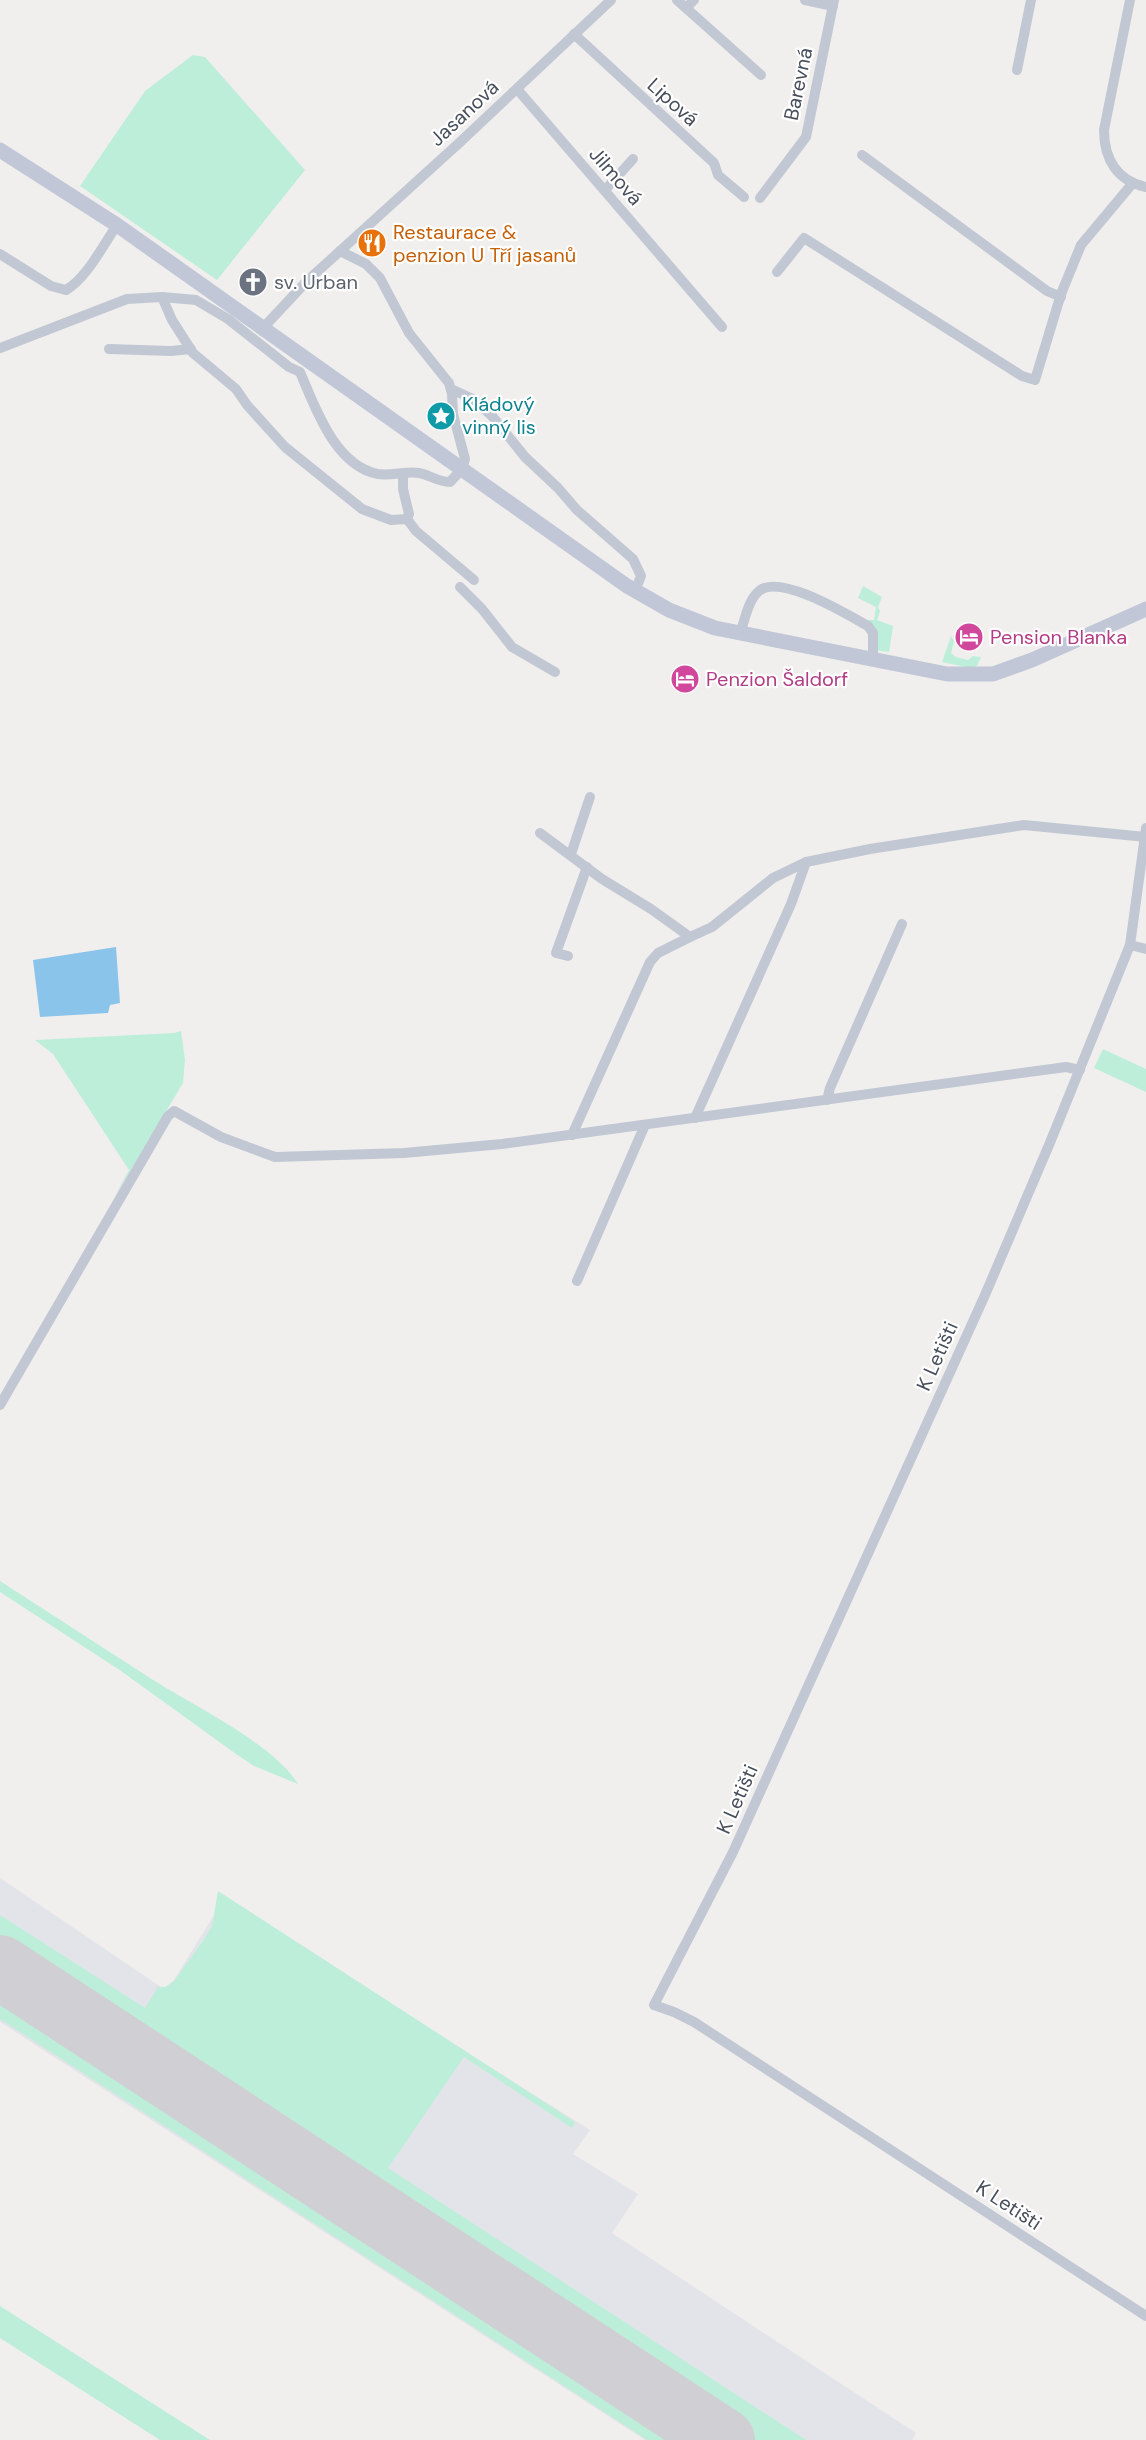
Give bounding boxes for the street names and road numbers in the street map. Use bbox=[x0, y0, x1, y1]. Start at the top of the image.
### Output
street label: Barevná bbox=[778, 45, 818, 123]
street label: Lipová bbox=[642, 72, 704, 132]
street label: Jasanová bbox=[424, 74, 504, 152]
street label: Jilmová bbox=[583, 141, 649, 211]
street label: K Letišti bbox=[910, 1317, 964, 1395]
street label: K Letišti bbox=[710, 1760, 764, 1838]
street label: K Letišti bbox=[971, 2174, 1047, 2236]

